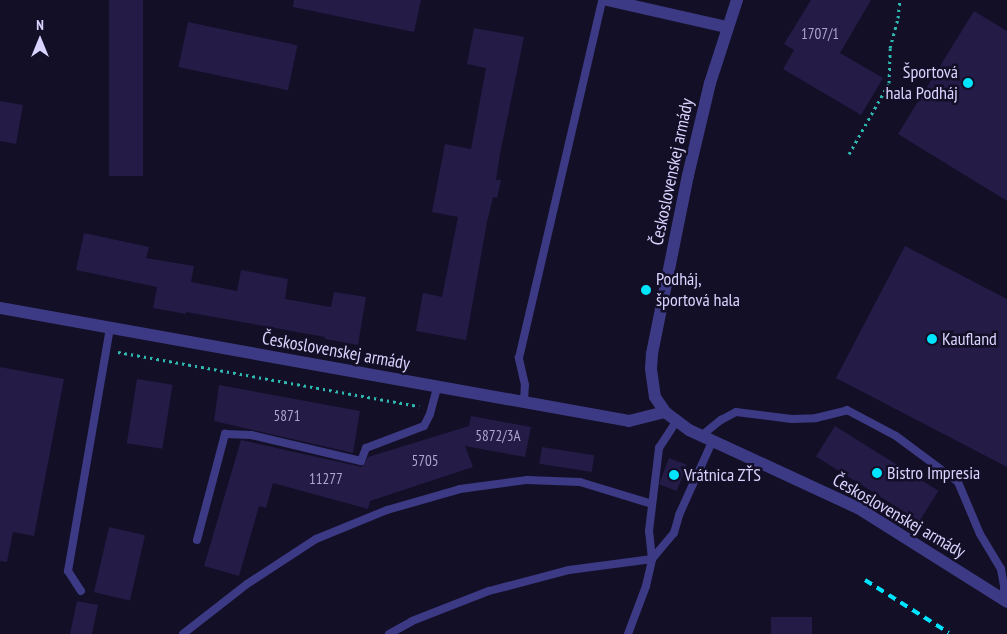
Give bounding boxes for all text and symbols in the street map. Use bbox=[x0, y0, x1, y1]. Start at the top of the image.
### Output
north arrow bbox=[15, 15, 65, 65]
text: N bbox=[36, 16, 44, 34]
house number: 1707/1 bbox=[801, 25, 839, 43]
place label: Športová hala Podháj bbox=[886, 62, 958, 104]
marker: Športová hala Podháj bbox=[962, 77, 974, 89]
street label: Československej armády bbox=[646, 97, 698, 247]
place label: Podháj, športová hala bbox=[656, 269, 740, 312]
marker: Podháj, športová hala bbox=[640, 284, 652, 296]
street label: Československej armády bbox=[260, 327, 412, 375]
place label: Kaufland bbox=[942, 328, 997, 350]
marker: Kaufland bbox=[926, 333, 938, 345]
house number: 5871 bbox=[274, 407, 300, 425]
house number: 5872/3A bbox=[475, 427, 521, 445]
house number: 5705 bbox=[412, 452, 438, 470]
place label: Bistro Impresia bbox=[887, 462, 980, 484]
place label: Vrátnica ZŤS bbox=[684, 464, 761, 486]
marker: Bistro Impresia bbox=[871, 467, 883, 479]
marker: Vrátnica ZŤS bbox=[668, 469, 680, 481]
street label: Československej armády bbox=[829, 469, 969, 563]
house number: 11277 bbox=[309, 470, 343, 488]

